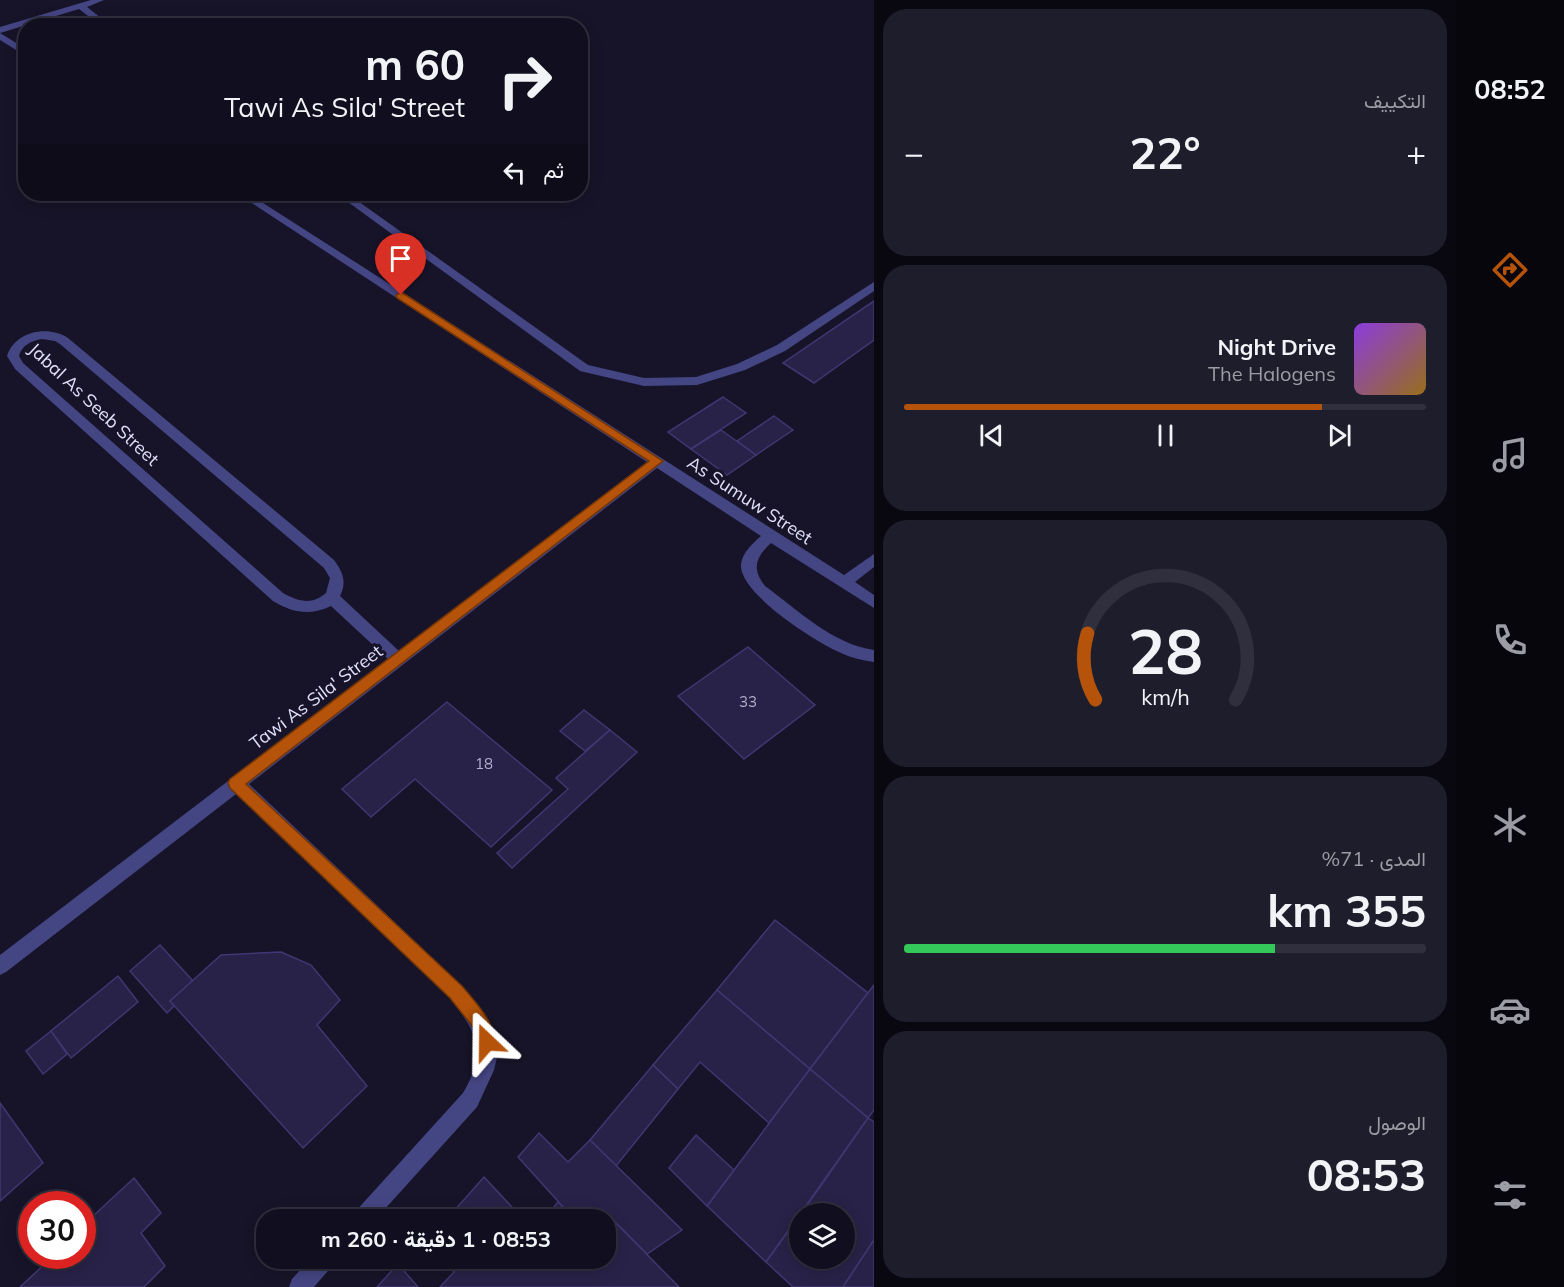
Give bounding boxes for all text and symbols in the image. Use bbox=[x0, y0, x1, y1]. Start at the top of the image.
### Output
text: 60 m bbox=[365, 38, 465, 91]
icon: right bbox=[486, 42, 564, 120]
text: 08:52 bbox=[1474, 72, 1546, 106]
text: التكييف bbox=[1364, 88, 1426, 113]
text: Tawi As Sila' Street bbox=[224, 90, 465, 124]
text: 22° bbox=[1129, 124, 1201, 180]
text: − bbox=[904, 132, 924, 173]
text: + bbox=[1406, 132, 1426, 173]
icon: left bbox=[498, 156, 531, 189]
text: ثم bbox=[543, 156, 564, 184]
pin bbox=[375, 233, 426, 295]
icon: arrive bbox=[384, 242, 417, 275]
icon: directions bbox=[1489, 249, 1531, 291]
text: Night Drive bbox=[1217, 333, 1336, 361]
street label: Jabal As Seeb Street bbox=[24, 338, 164, 470]
text: The Halogens bbox=[1208, 361, 1336, 386]
icon: previous bbox=[975, 419, 1008, 452]
icon: pause bbox=[1149, 419, 1182, 452]
icon: next bbox=[1323, 419, 1356, 452]
icon: music bbox=[1489, 434, 1531, 476]
street label: As Sumuw Street bbox=[683, 451, 817, 549]
text: 28 bbox=[1128, 612, 1202, 691]
icon: phone bbox=[1489, 619, 1531, 661]
street label: Tawi As Sila' Street bbox=[245, 639, 387, 755]
text: km/h bbox=[1141, 684, 1189, 711]
house number: 33 bbox=[739, 692, 757, 711]
house number: 18 bbox=[475, 754, 493, 773]
icon: climate bbox=[1489, 804, 1531, 846]
text: المدى · 71% bbox=[1322, 846, 1426, 871]
text: 355 km bbox=[1267, 882, 1426, 938]
icon: car bbox=[1489, 989, 1531, 1031]
position arrow bbox=[455, 1010, 519, 1074]
text: الوصول bbox=[1368, 1110, 1426, 1135]
text: 08:53 bbox=[1307, 1146, 1426, 1202]
icon: filters bbox=[1489, 1174, 1531, 1216]
speed limit sign: 30 bbox=[18, 1191, 96, 1269]
map controls bbox=[789, 1203, 855, 1269]
button: layers bbox=[789, 1203, 855, 1269]
text: 08:53 · 1 دقيقة · 260 m bbox=[321, 1225, 551, 1253]

